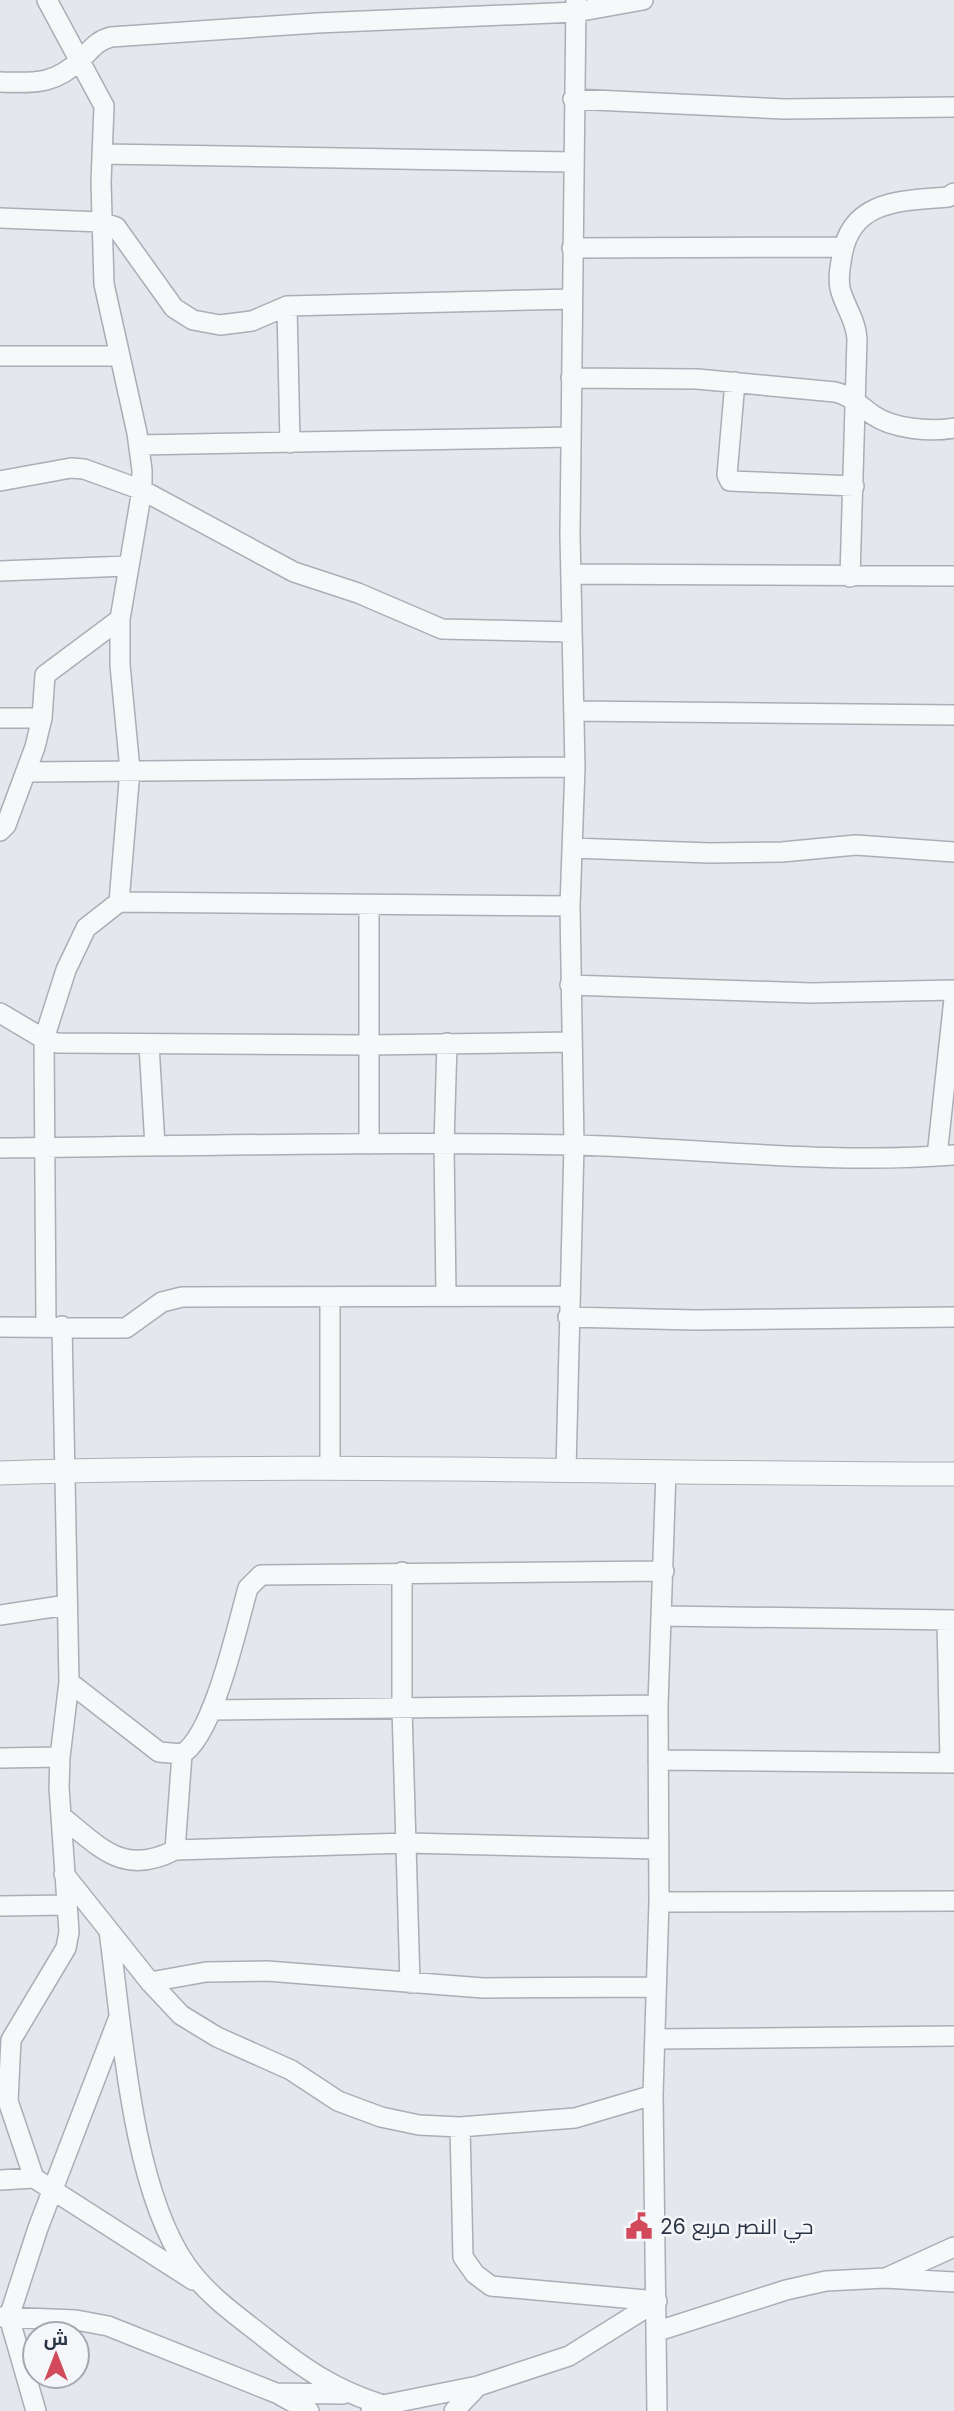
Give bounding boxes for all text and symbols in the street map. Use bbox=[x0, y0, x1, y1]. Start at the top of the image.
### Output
public building icon: حي النصر مربع 26 bbox=[624, 2211, 654, 2241]
place label: حي النصر مربع 26 bbox=[660, 2214, 814, 2243]
north arrow bbox=[21, 2320, 91, 2390]
text: ش bbox=[44, 2327, 68, 2350]

